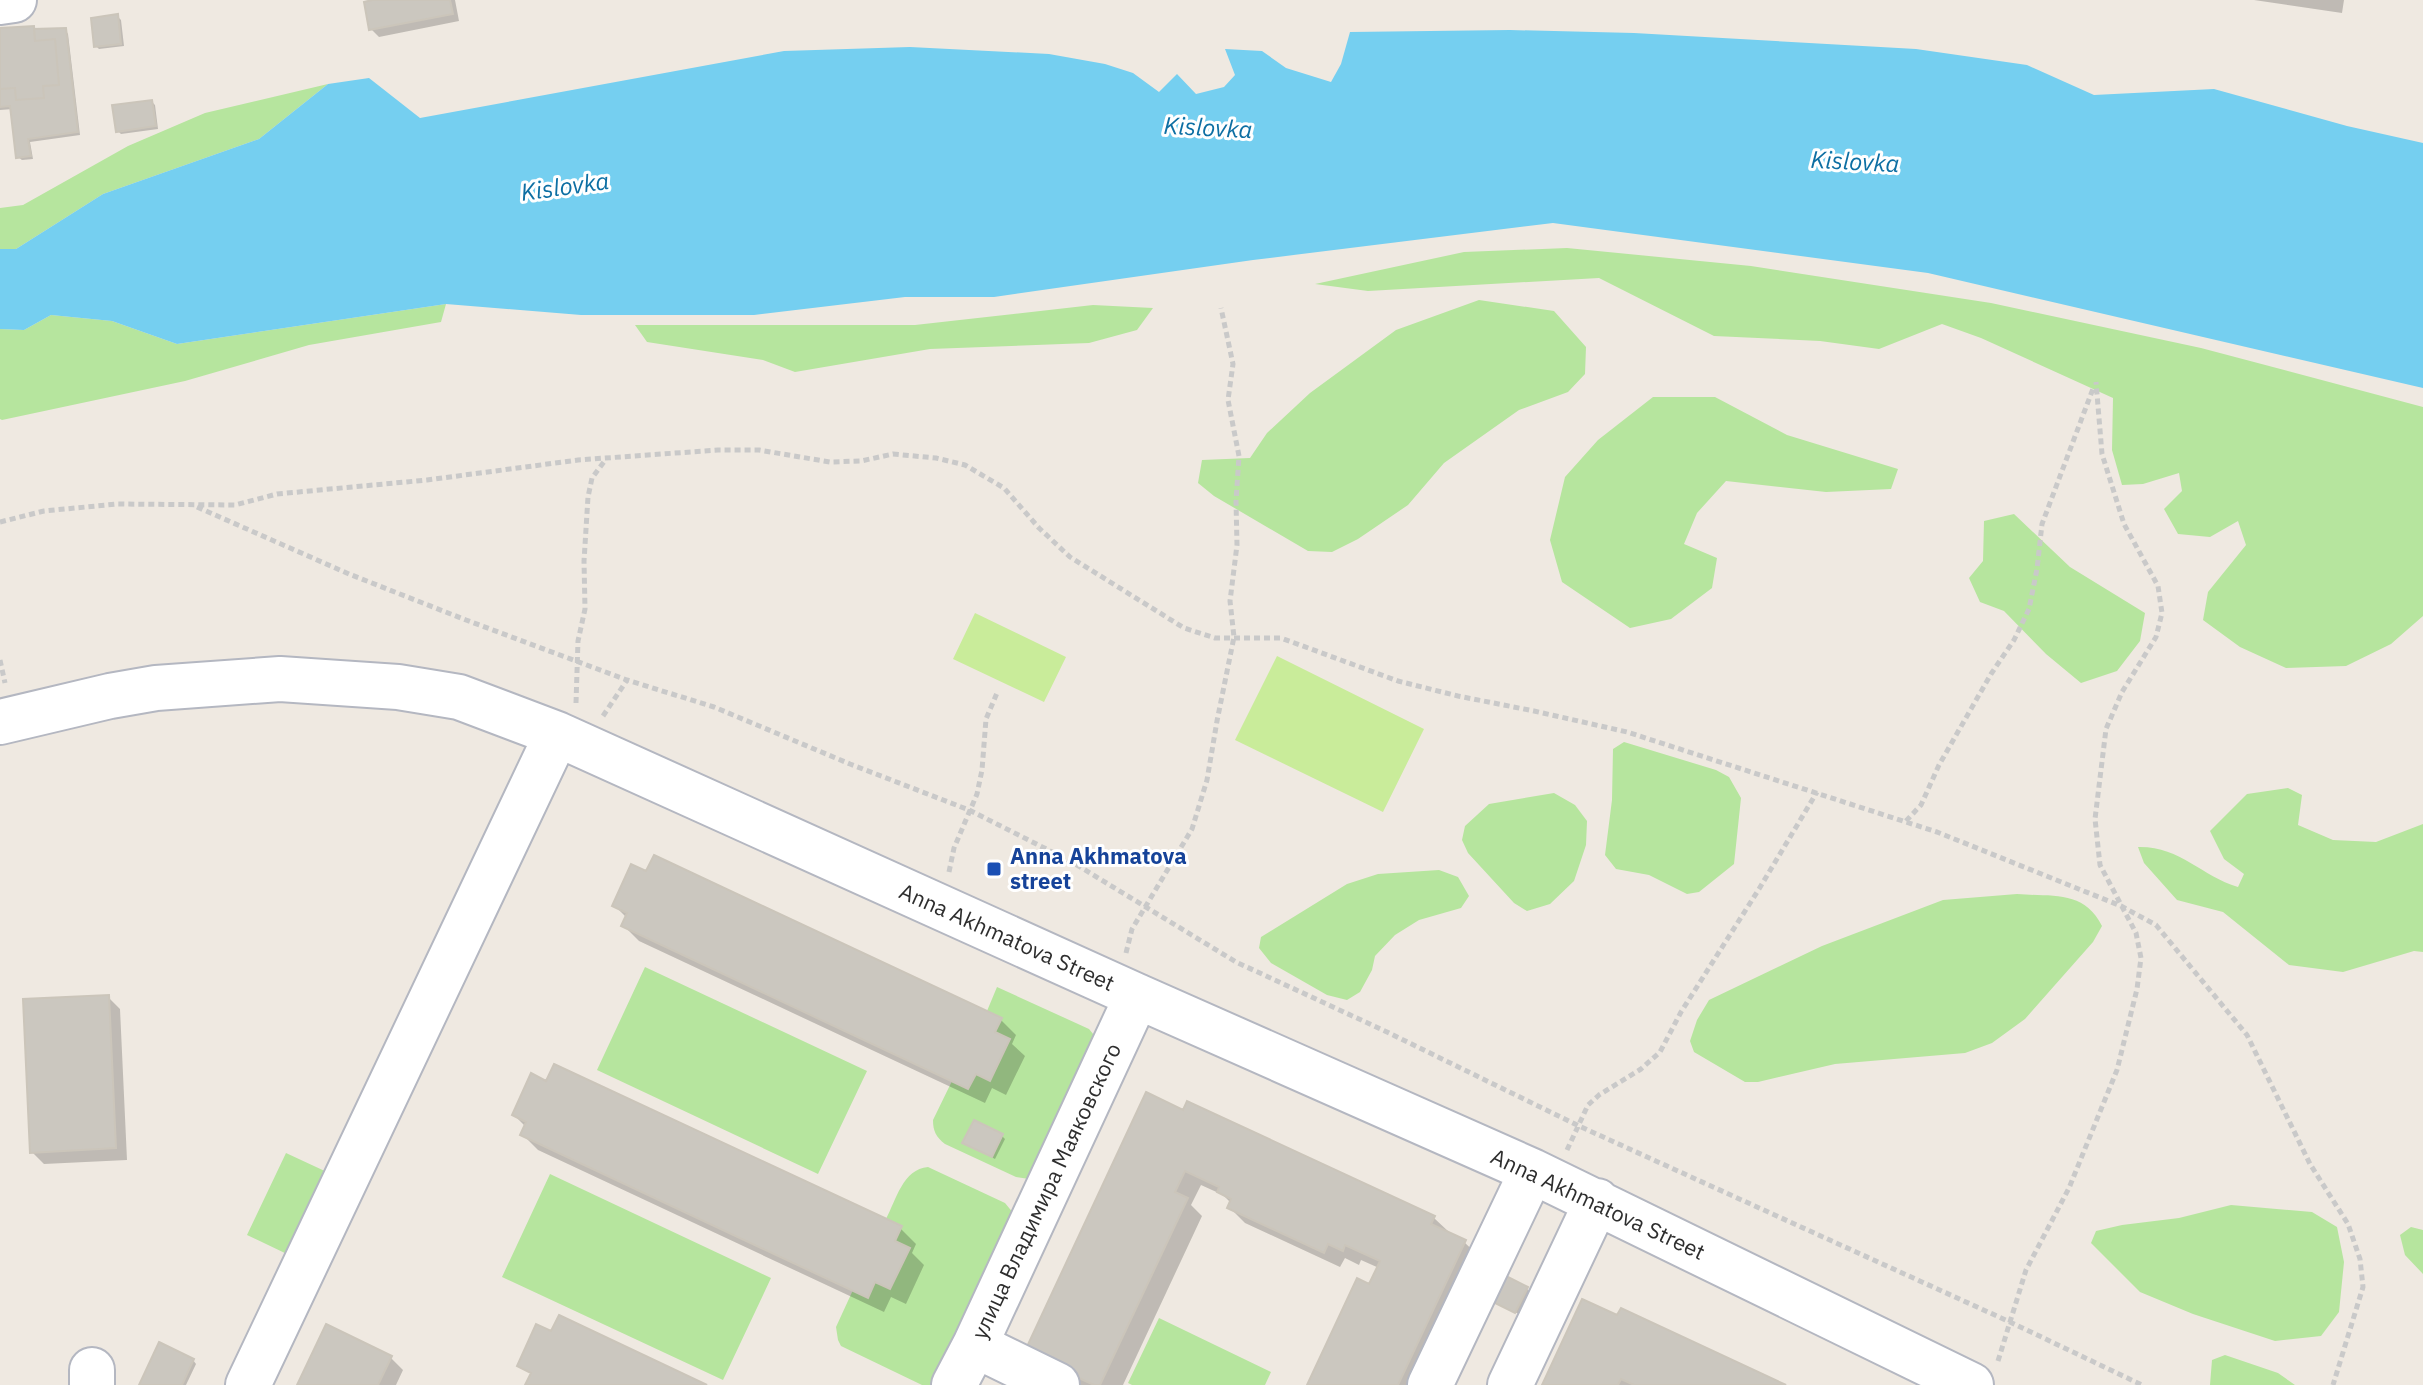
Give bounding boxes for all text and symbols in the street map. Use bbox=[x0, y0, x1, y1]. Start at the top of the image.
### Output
water label: Kislovka bbox=[1163, 109, 1253, 145]
water label: Kislovka bbox=[1810, 143, 1900, 179]
water label: Kislovka bbox=[519, 164, 611, 208]
place label: Anna Akhmatova street bbox=[1010, 841, 1187, 895]
marker: Anna Akhmatova street bbox=[985, 860, 1003, 878]
street label: Anna Akhmatova Street bbox=[895, 876, 1119, 997]
street label: улица Владимира Маяковского bbox=[964, 1038, 1127, 1344]
street label: Anna Akhmatova Street bbox=[1487, 1141, 1710, 1266]

